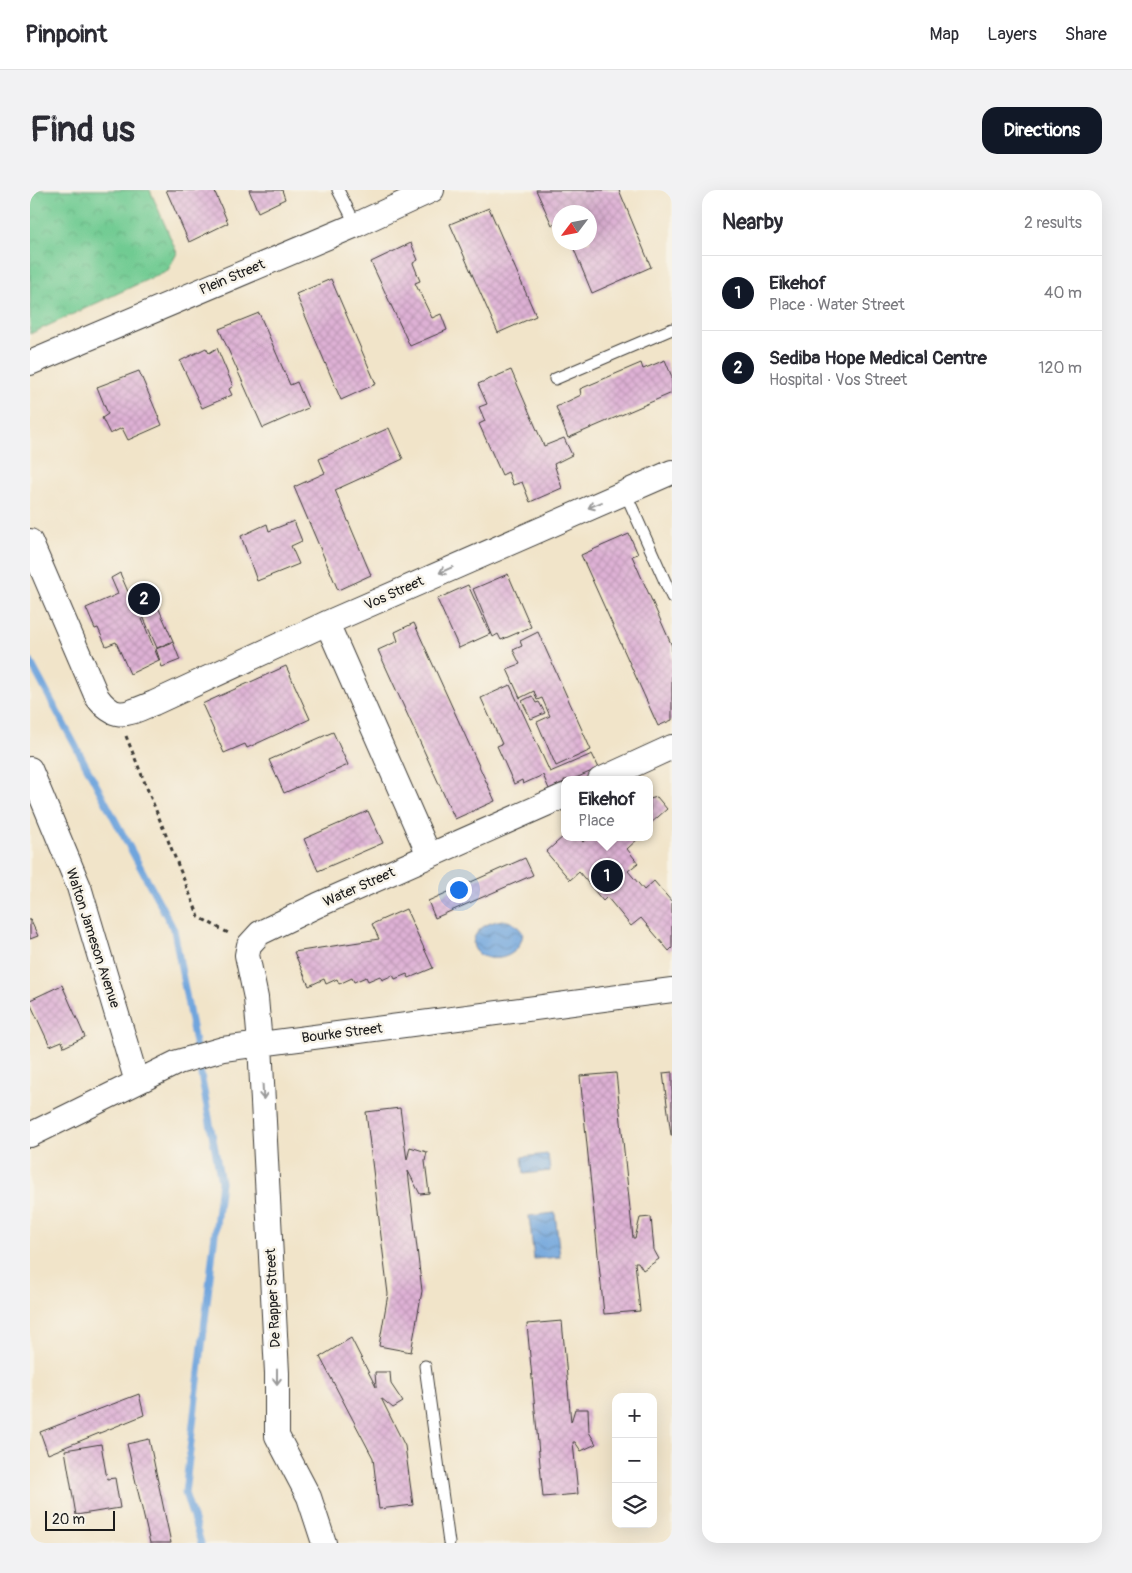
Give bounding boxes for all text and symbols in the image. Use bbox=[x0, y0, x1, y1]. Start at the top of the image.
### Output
text: Pinpoint bbox=[25, 20, 107, 49]
text: Map bbox=[930, 23, 959, 46]
text: Layers bbox=[987, 23, 1037, 46]
text: Share bbox=[1065, 23, 1107, 46]
button: Directions bbox=[982, 107, 1102, 154]
text: Find us bbox=[30, 108, 135, 152]
north arrow bbox=[552, 205, 597, 250]
text: Nearby bbox=[722, 209, 783, 236]
text: 2 results bbox=[1024, 213, 1082, 233]
street label: Plein Street bbox=[197, 256, 268, 298]
text: Eikehof bbox=[769, 271, 826, 295]
text: 1 bbox=[735, 283, 741, 303]
text: 40 m bbox=[1044, 283, 1082, 303]
text: Place · Water Street bbox=[769, 295, 905, 315]
text: Sediba Hope Medical Centre bbox=[769, 346, 987, 370]
text: 2 bbox=[734, 358, 742, 378]
text: 120 m bbox=[1038, 358, 1082, 378]
text: Hospital · Vos Street bbox=[769, 370, 907, 390]
one-way arrow bbox=[588, 501, 603, 511]
one-way arrow bbox=[439, 566, 454, 576]
street label: Vos Street bbox=[362, 572, 427, 614]
pin: 2 bbox=[128, 580, 160, 618]
popup bbox=[561, 776, 653, 841]
text: Eikehof bbox=[578, 787, 636, 811]
text: Place bbox=[578, 811, 614, 831]
pin: 1 bbox=[591, 857, 623, 895]
street label: Water Street bbox=[321, 864, 398, 910]
street label: Walton Jameson Avenue bbox=[62, 866, 124, 1010]
your location bbox=[446, 877, 472, 903]
street label: Bourke Street bbox=[301, 1020, 384, 1046]
one-way arrow bbox=[258, 1084, 267, 1100]
street label: De Rapper Street bbox=[262, 1248, 284, 1348]
one-way arrow bbox=[272, 1368, 282, 1385]
map controls bbox=[612, 1393, 657, 1528]
button: + bbox=[612, 1393, 657, 1438]
button: − bbox=[612, 1438, 657, 1483]
button: layers bbox=[612, 1483, 657, 1528]
scale bar bbox=[45, 1508, 115, 1531]
text: 20 m bbox=[52, 1511, 85, 1528]

